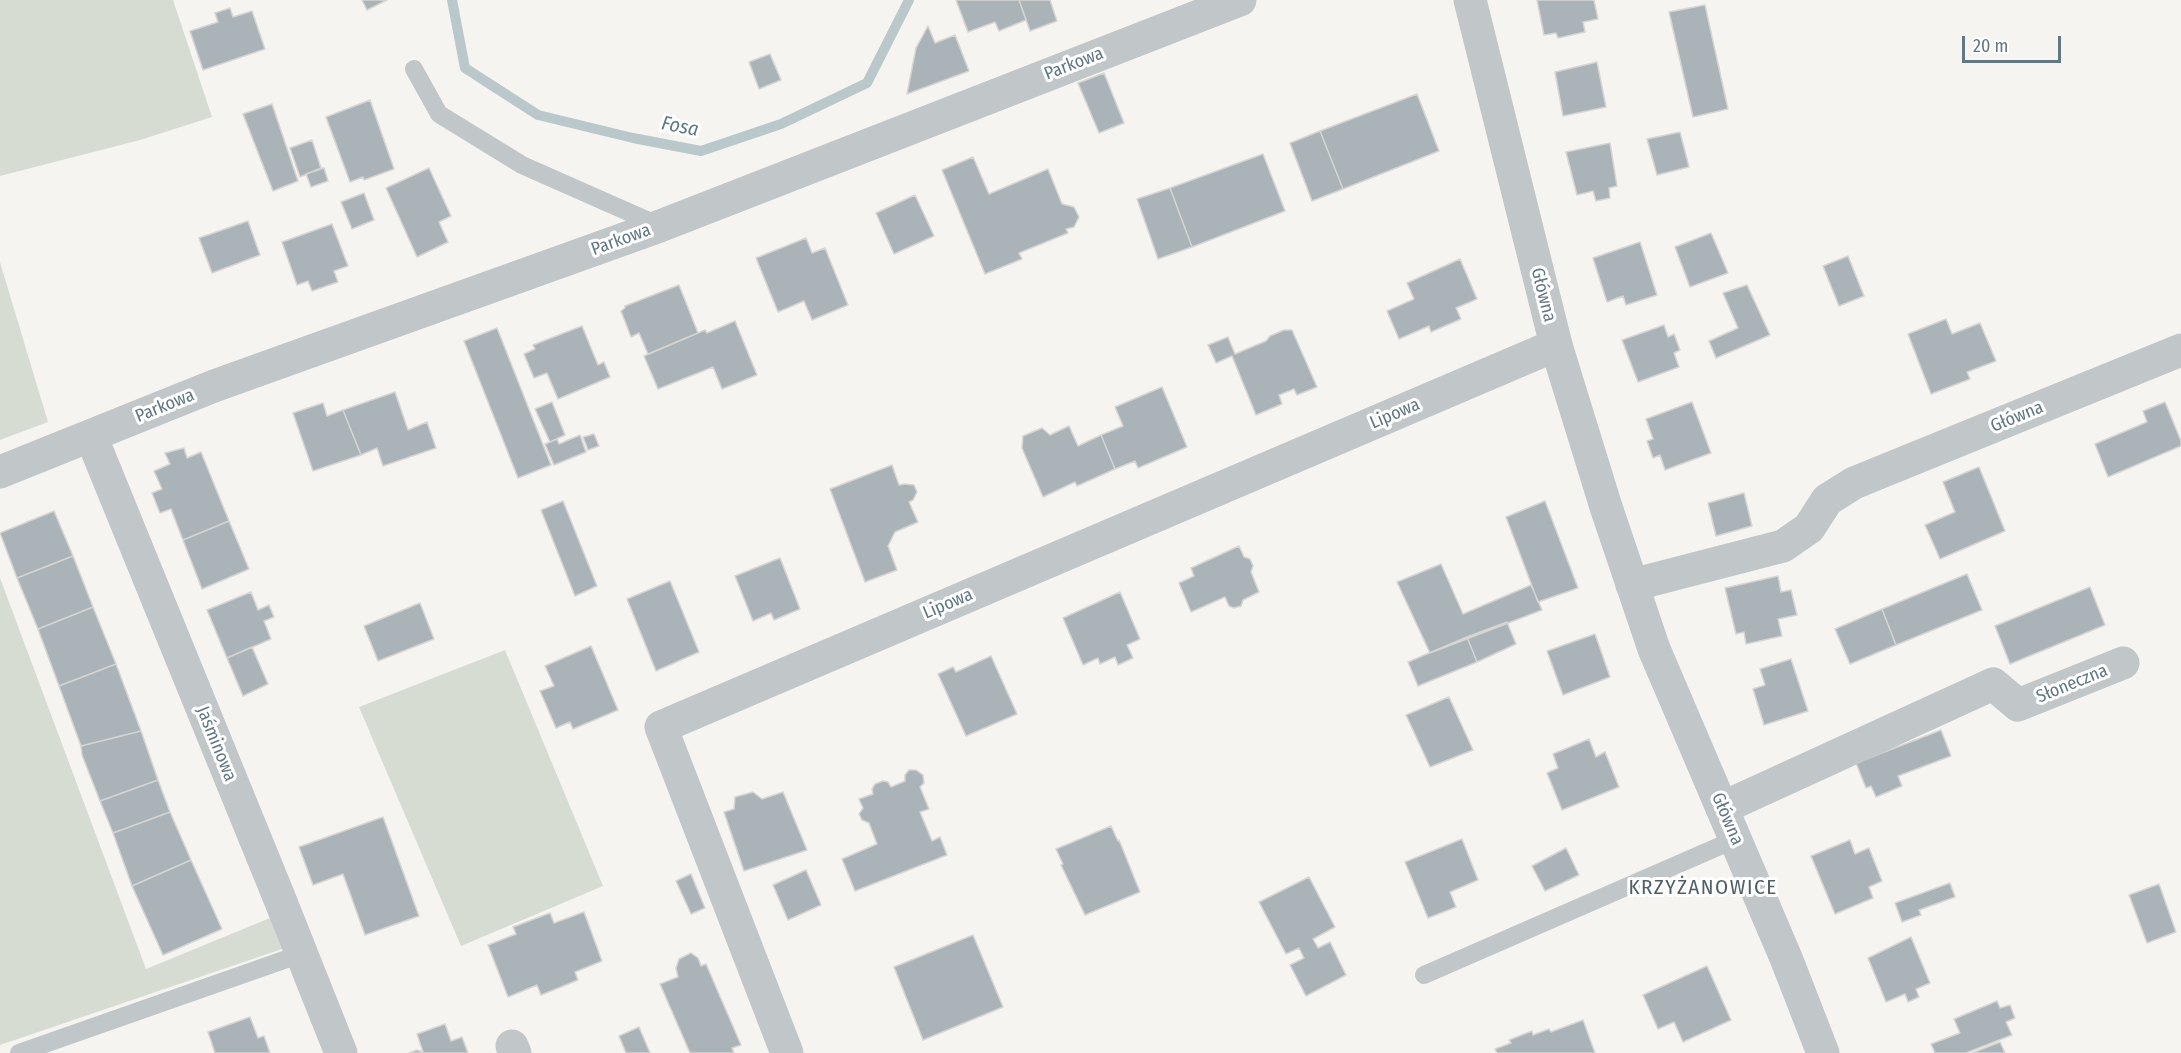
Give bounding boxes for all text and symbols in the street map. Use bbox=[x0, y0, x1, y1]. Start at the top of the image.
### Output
scale bar bbox=[1965, 24, 2064, 62]
text: 20 m bbox=[1973, 35, 2008, 57]
street label: Parkowa bbox=[1041, 43, 1107, 85]
water label: Fosa bbox=[659, 112, 701, 142]
street label: Parkowa bbox=[588, 219, 654, 261]
street label: Główna bbox=[1526, 266, 1560, 324]
street label: Parkowa bbox=[132, 384, 198, 428]
street label: Lipowa bbox=[1367, 394, 1423, 434]
street label: Główna bbox=[1987, 397, 2047, 437]
street label: Lipowa bbox=[920, 584, 976, 624]
street label: Słoneczna bbox=[2033, 660, 2111, 708]
street label: Jaśminowa bbox=[191, 703, 241, 785]
street label: Główna bbox=[1706, 789, 1748, 849]
district label: KRZYŻANOWICE bbox=[1628, 875, 1778, 901]

